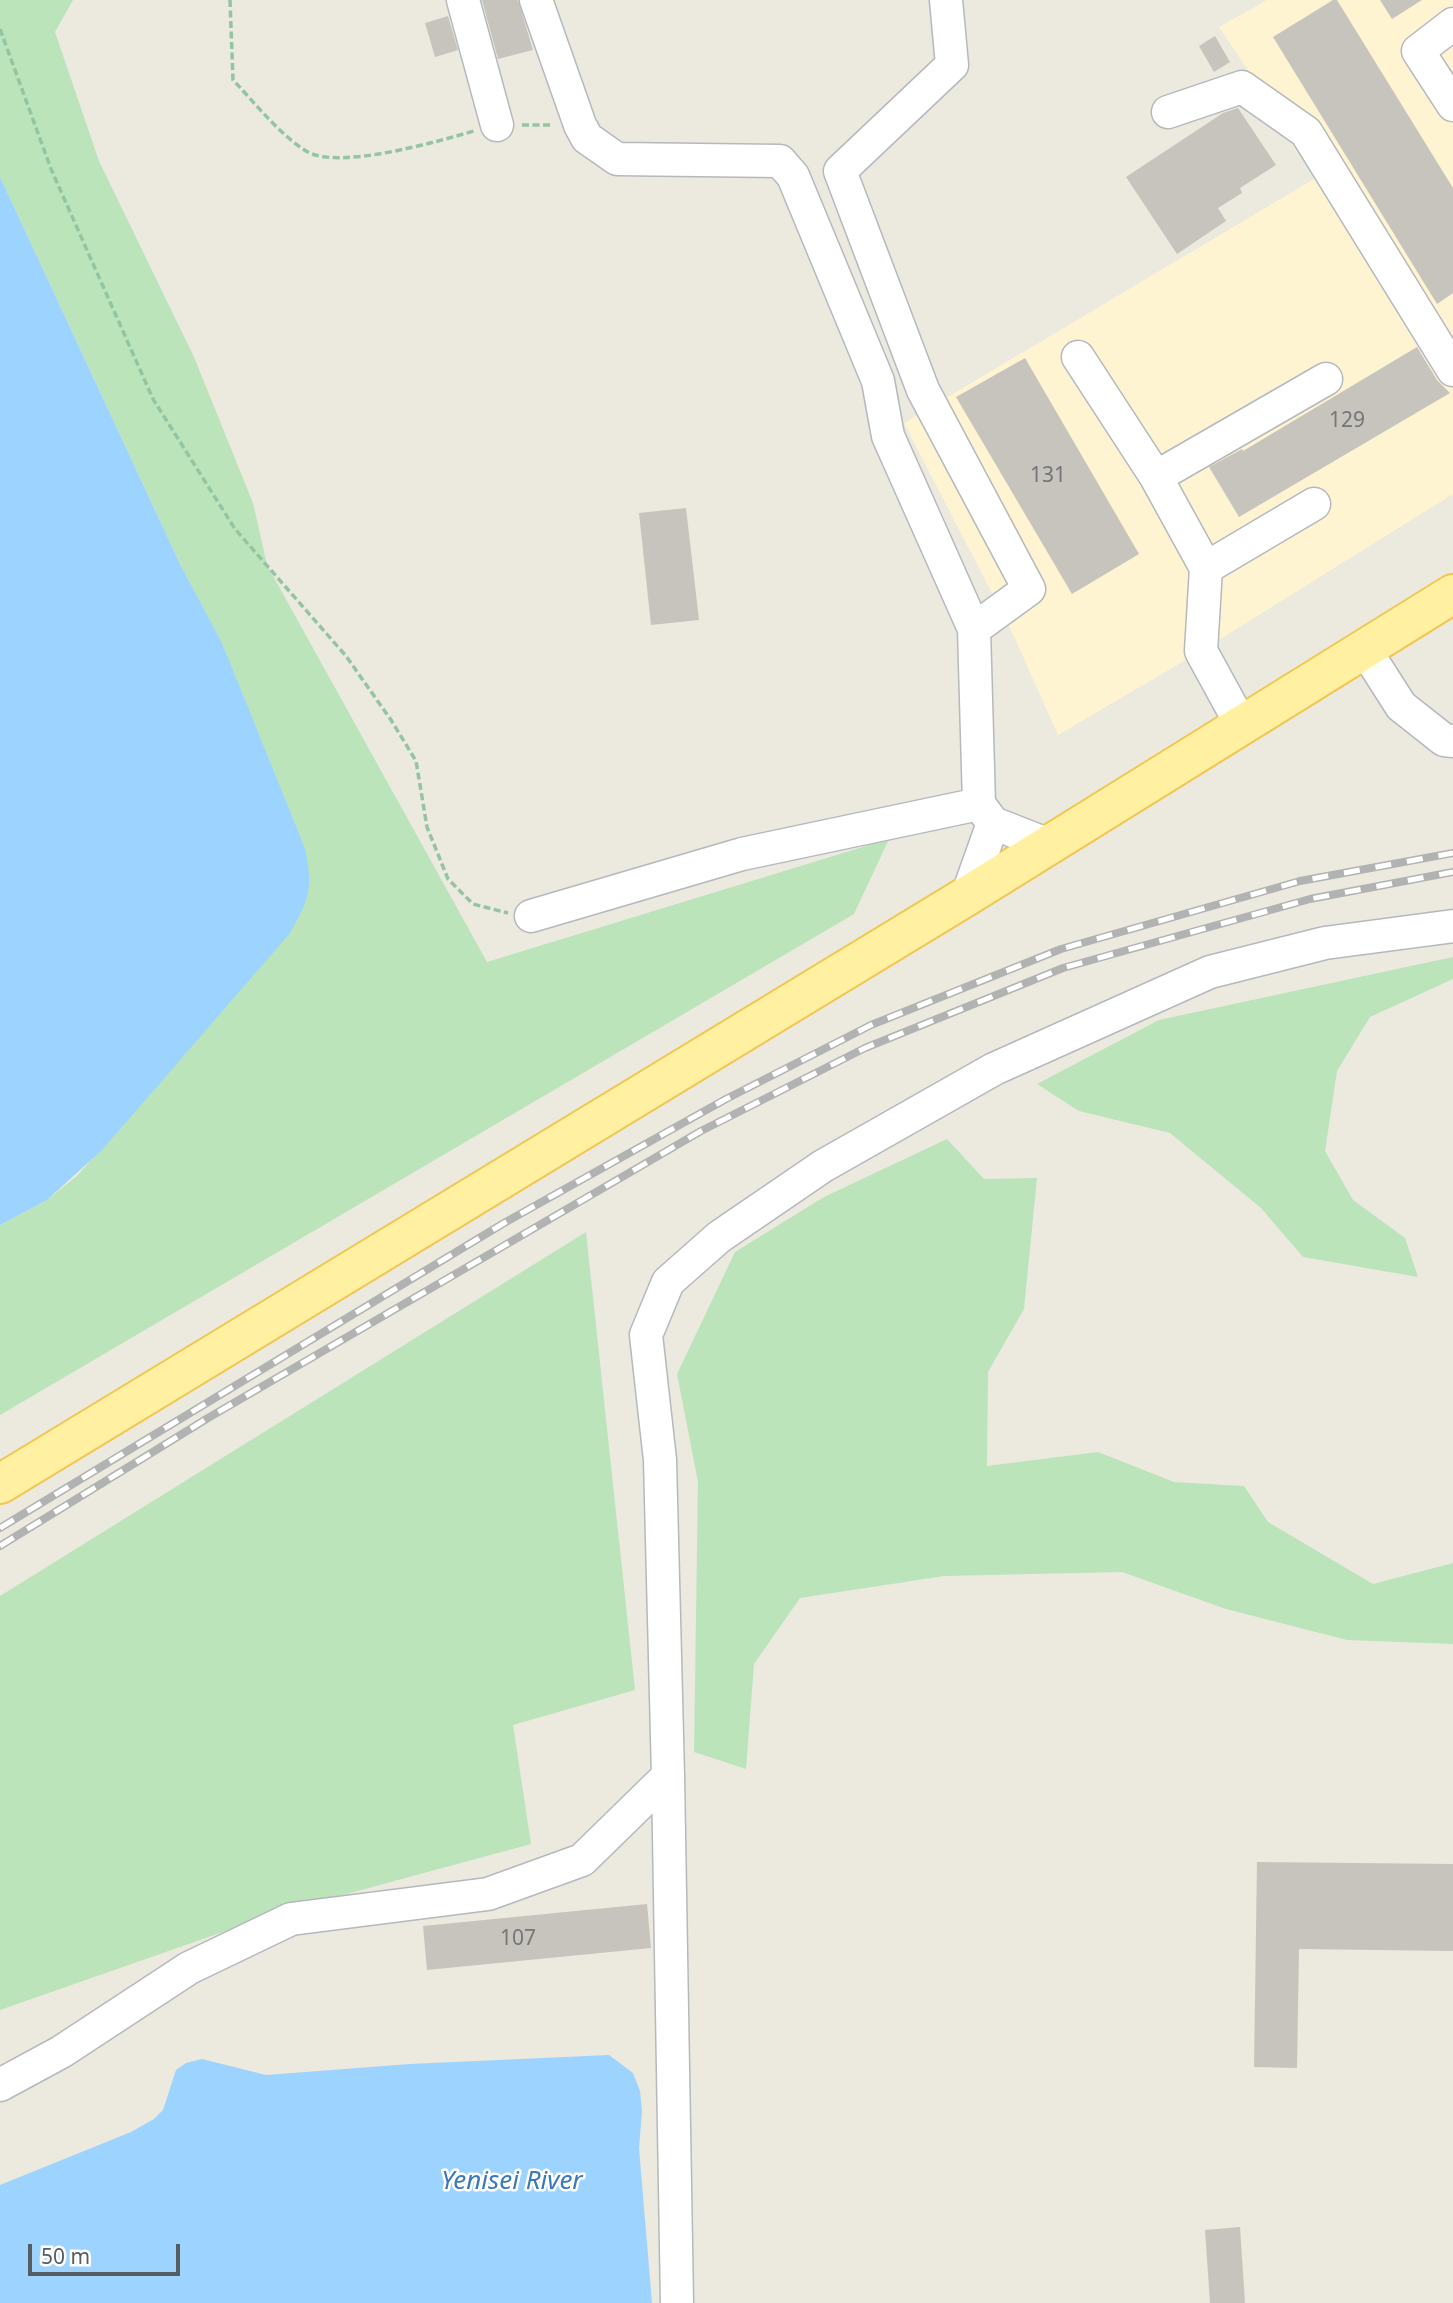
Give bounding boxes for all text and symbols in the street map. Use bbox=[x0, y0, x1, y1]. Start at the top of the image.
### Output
house number: 129 bbox=[1329, 408, 1365, 434]
house number: 131 bbox=[1030, 463, 1066, 489]
house number: 107 bbox=[500, 1926, 536, 1952]
water label: Yenisei River bbox=[441, 2166, 583, 2198]
scale bar bbox=[32, 2230, 184, 2274]
text: 50 m bbox=[41, 2242, 90, 2270]

